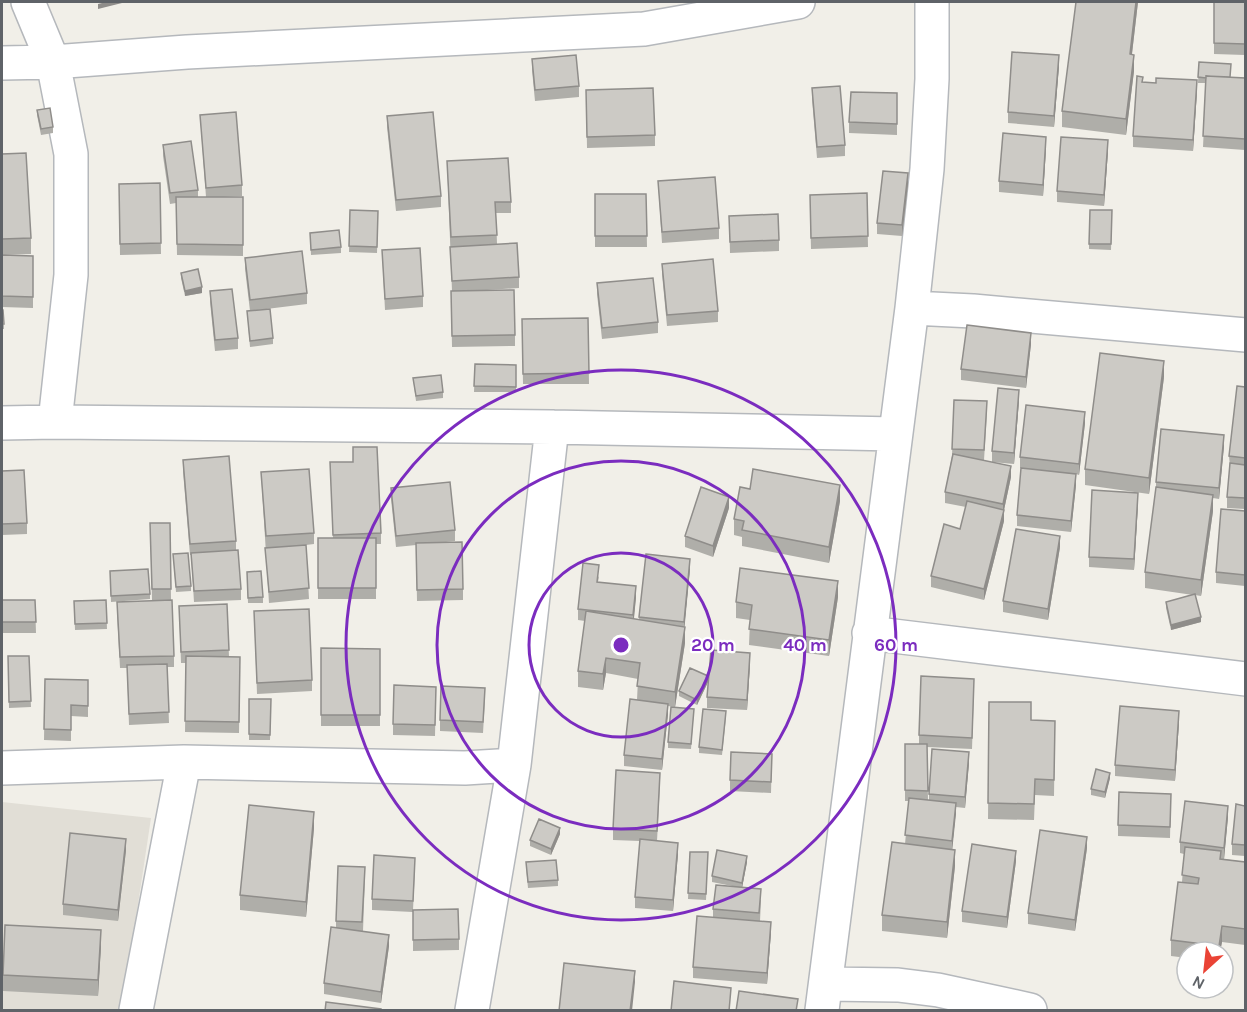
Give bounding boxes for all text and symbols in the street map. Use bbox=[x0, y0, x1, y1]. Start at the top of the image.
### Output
text: 20 m bbox=[691, 634, 735, 656]
text: 40 m bbox=[783, 634, 827, 656]
text: 60 m bbox=[874, 634, 918, 656]
centre of rings bbox=[611, 635, 631, 655]
north arrow bbox=[1175, 940, 1235, 1000]
text: N bbox=[1189, 972, 1208, 994]

